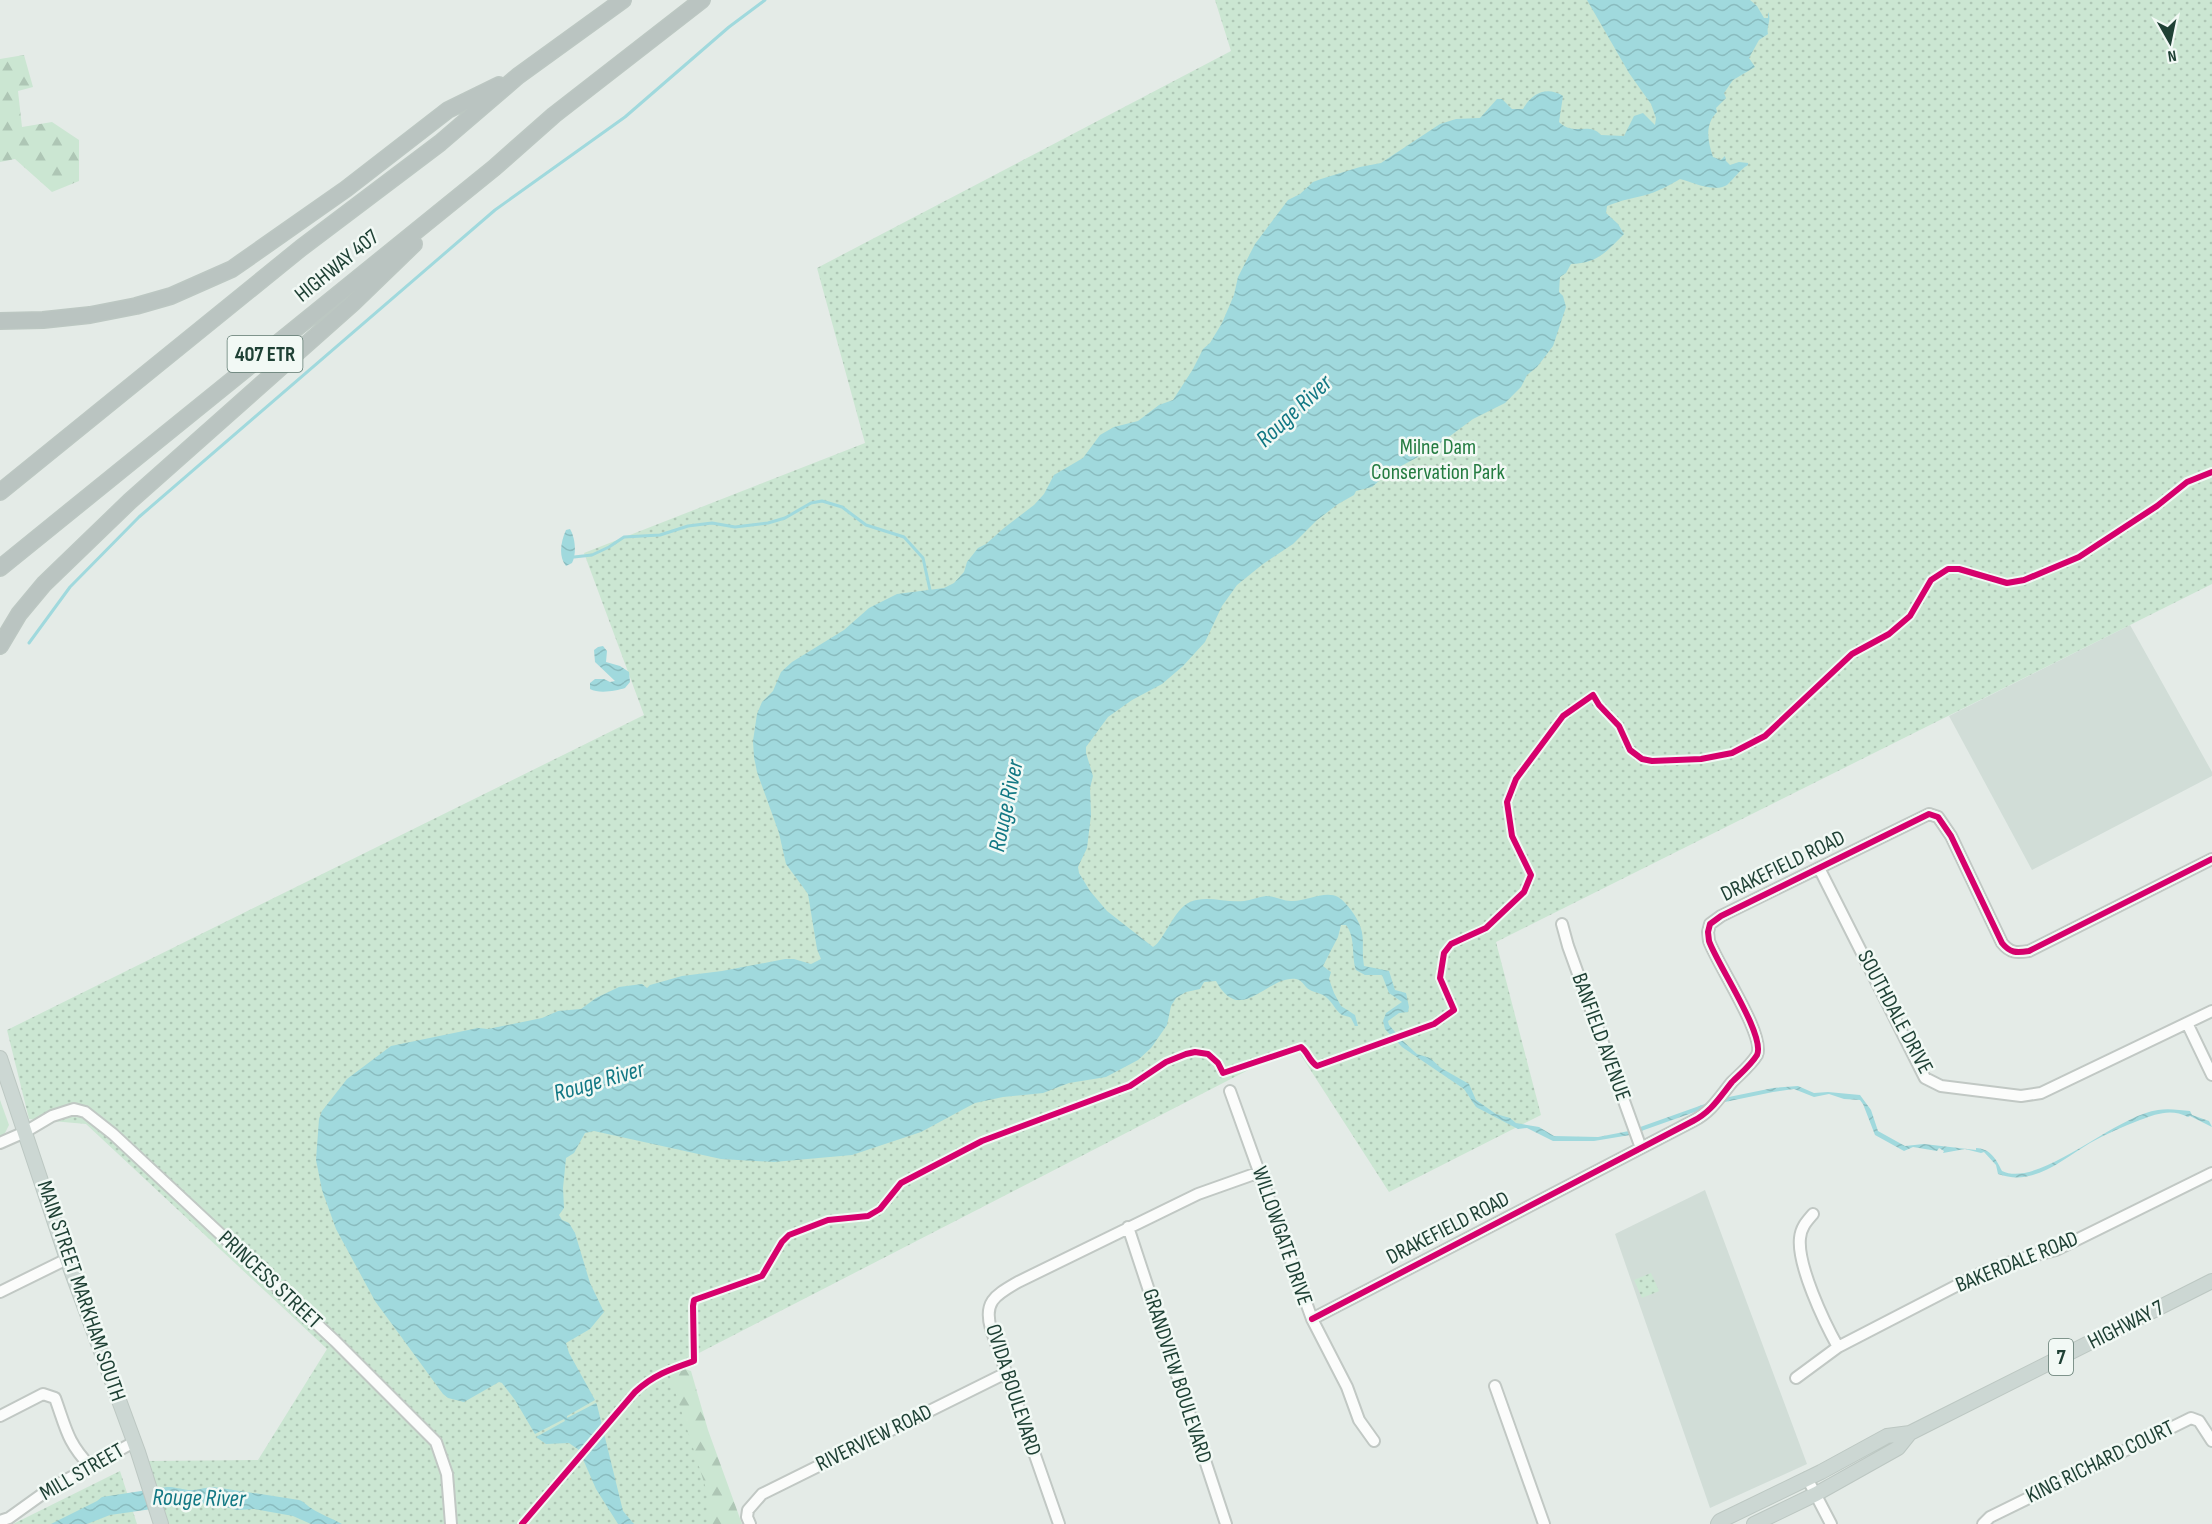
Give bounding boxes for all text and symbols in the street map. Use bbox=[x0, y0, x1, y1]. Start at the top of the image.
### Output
north arrow bbox=[2140, 12, 2200, 72]
text: N bbox=[2166, 45, 2178, 65]
street label: HIGHWAY 407 bbox=[289, 224, 385, 308]
road number: 407 ETR bbox=[228, 336, 302, 372]
water label: Rouge River bbox=[1250, 368, 1339, 453]
park label: Milne Dam Conservation Park bbox=[1371, 434, 1506, 486]
water label: Rouge River bbox=[982, 756, 1030, 855]
street label: DRAKEFIELD ROAD bbox=[1717, 824, 1849, 908]
street label: SOUTHDALE DRIVE bbox=[1851, 945, 1939, 1079]
street label: BANFIELD AVENUE bbox=[1565, 969, 1637, 1105]
water label: Rouge River bbox=[550, 1054, 649, 1108]
street label: WILLOWGATE DRIVE bbox=[1246, 1163, 1318, 1309]
street label: MAIN STREET MARKHAM SOUTH bbox=[31, 1177, 131, 1405]
street label: DRAKEFIELD ROAD bbox=[1382, 1185, 1514, 1271]
street label: PRINCESS STREET bbox=[212, 1225, 328, 1335]
street label: BAKERDALE ROAD bbox=[1952, 1225, 2082, 1299]
street label: GRANDVIEW BOULEVARD bbox=[1136, 1285, 1218, 1467]
street label: HIGHWAY 7 bbox=[2084, 1294, 2169, 1356]
street label: OVIDA BOULEVARD bbox=[979, 1321, 1047, 1459]
road number: 7 bbox=[2049, 1339, 2073, 1375]
street label: RIVERVIEW ROAD bbox=[812, 1398, 936, 1478]
street label: KING RICHARD COURT bbox=[2022, 1414, 2179, 1510]
street label: MILL STREET bbox=[35, 1437, 129, 1507]
water label: Rouge River bbox=[152, 1483, 247, 1513]

